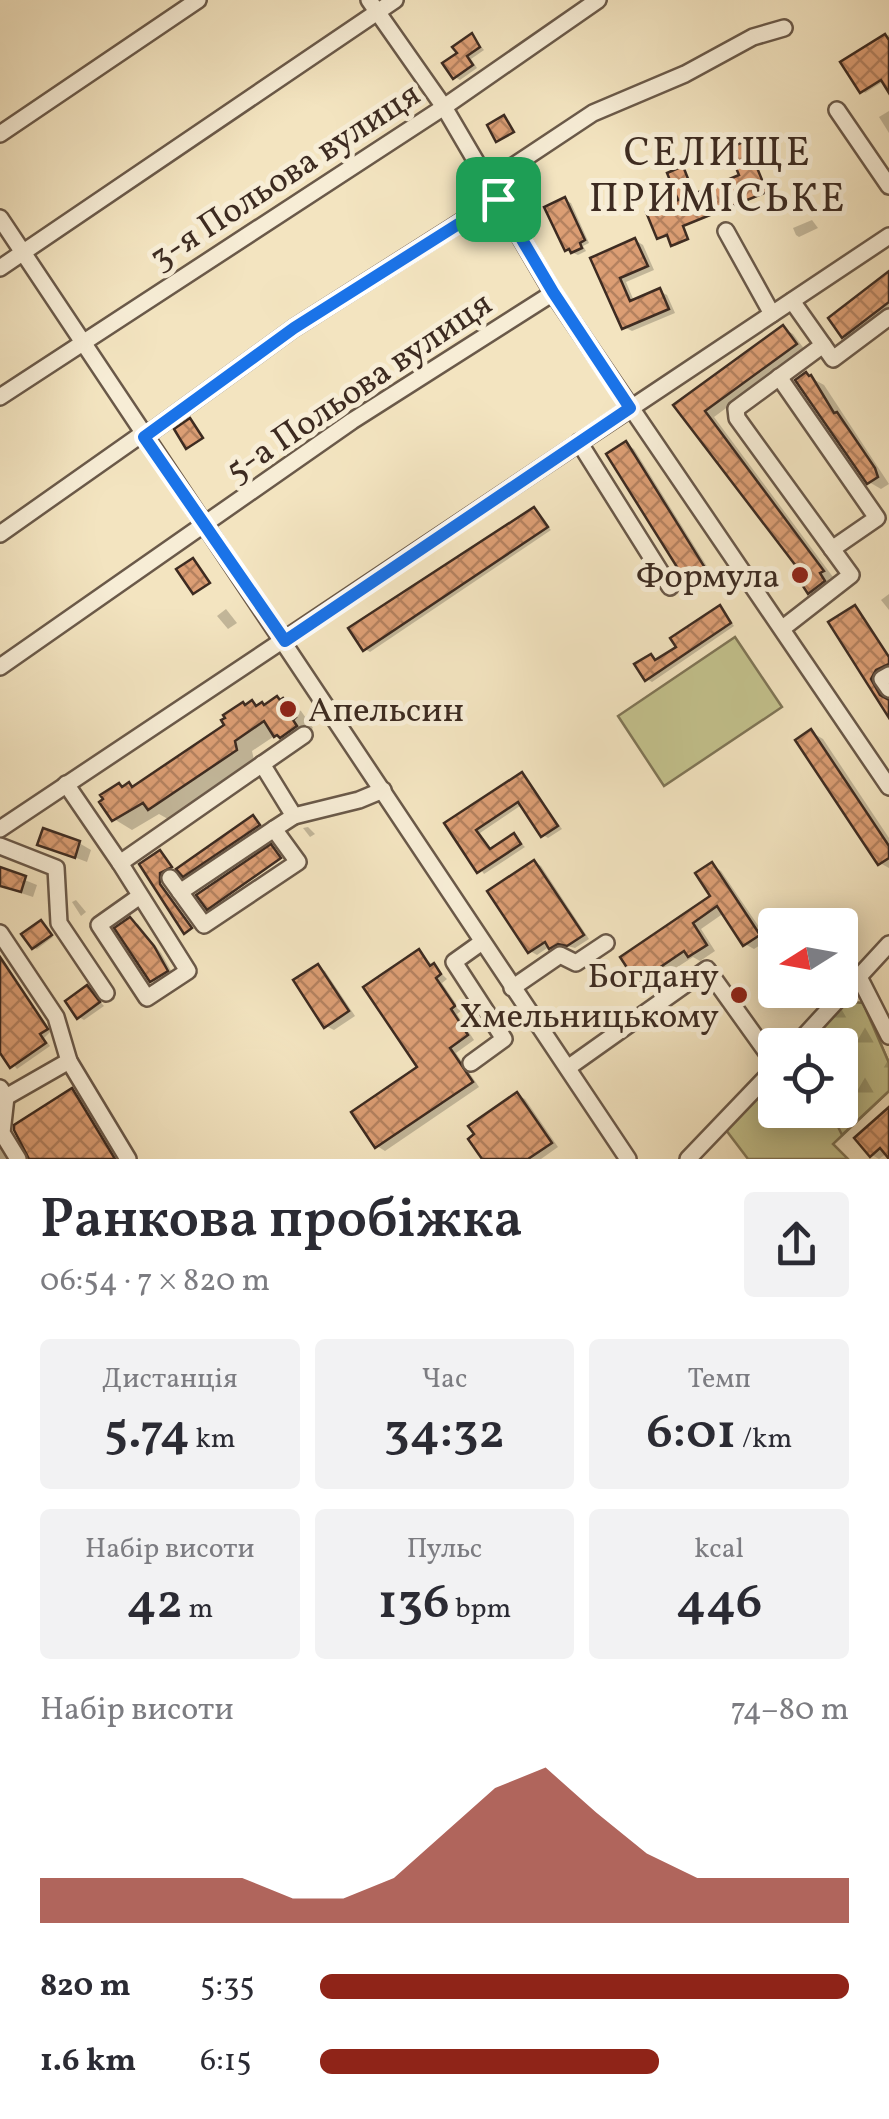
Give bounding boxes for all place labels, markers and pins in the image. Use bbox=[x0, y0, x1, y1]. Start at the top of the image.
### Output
pin bbox=[456, 157, 541, 242]
place label: Формула bbox=[636, 554, 780, 602]
marker: Формула bbox=[789, 564, 811, 586]
place label: Апельсин bbox=[308, 688, 464, 736]
marker: Апельсин bbox=[277, 698, 299, 720]
place label: Богдану Хмельницькому bbox=[459, 954, 719, 1042]
marker: Богдану Хмельницькому bbox=[728, 984, 750, 1006]

